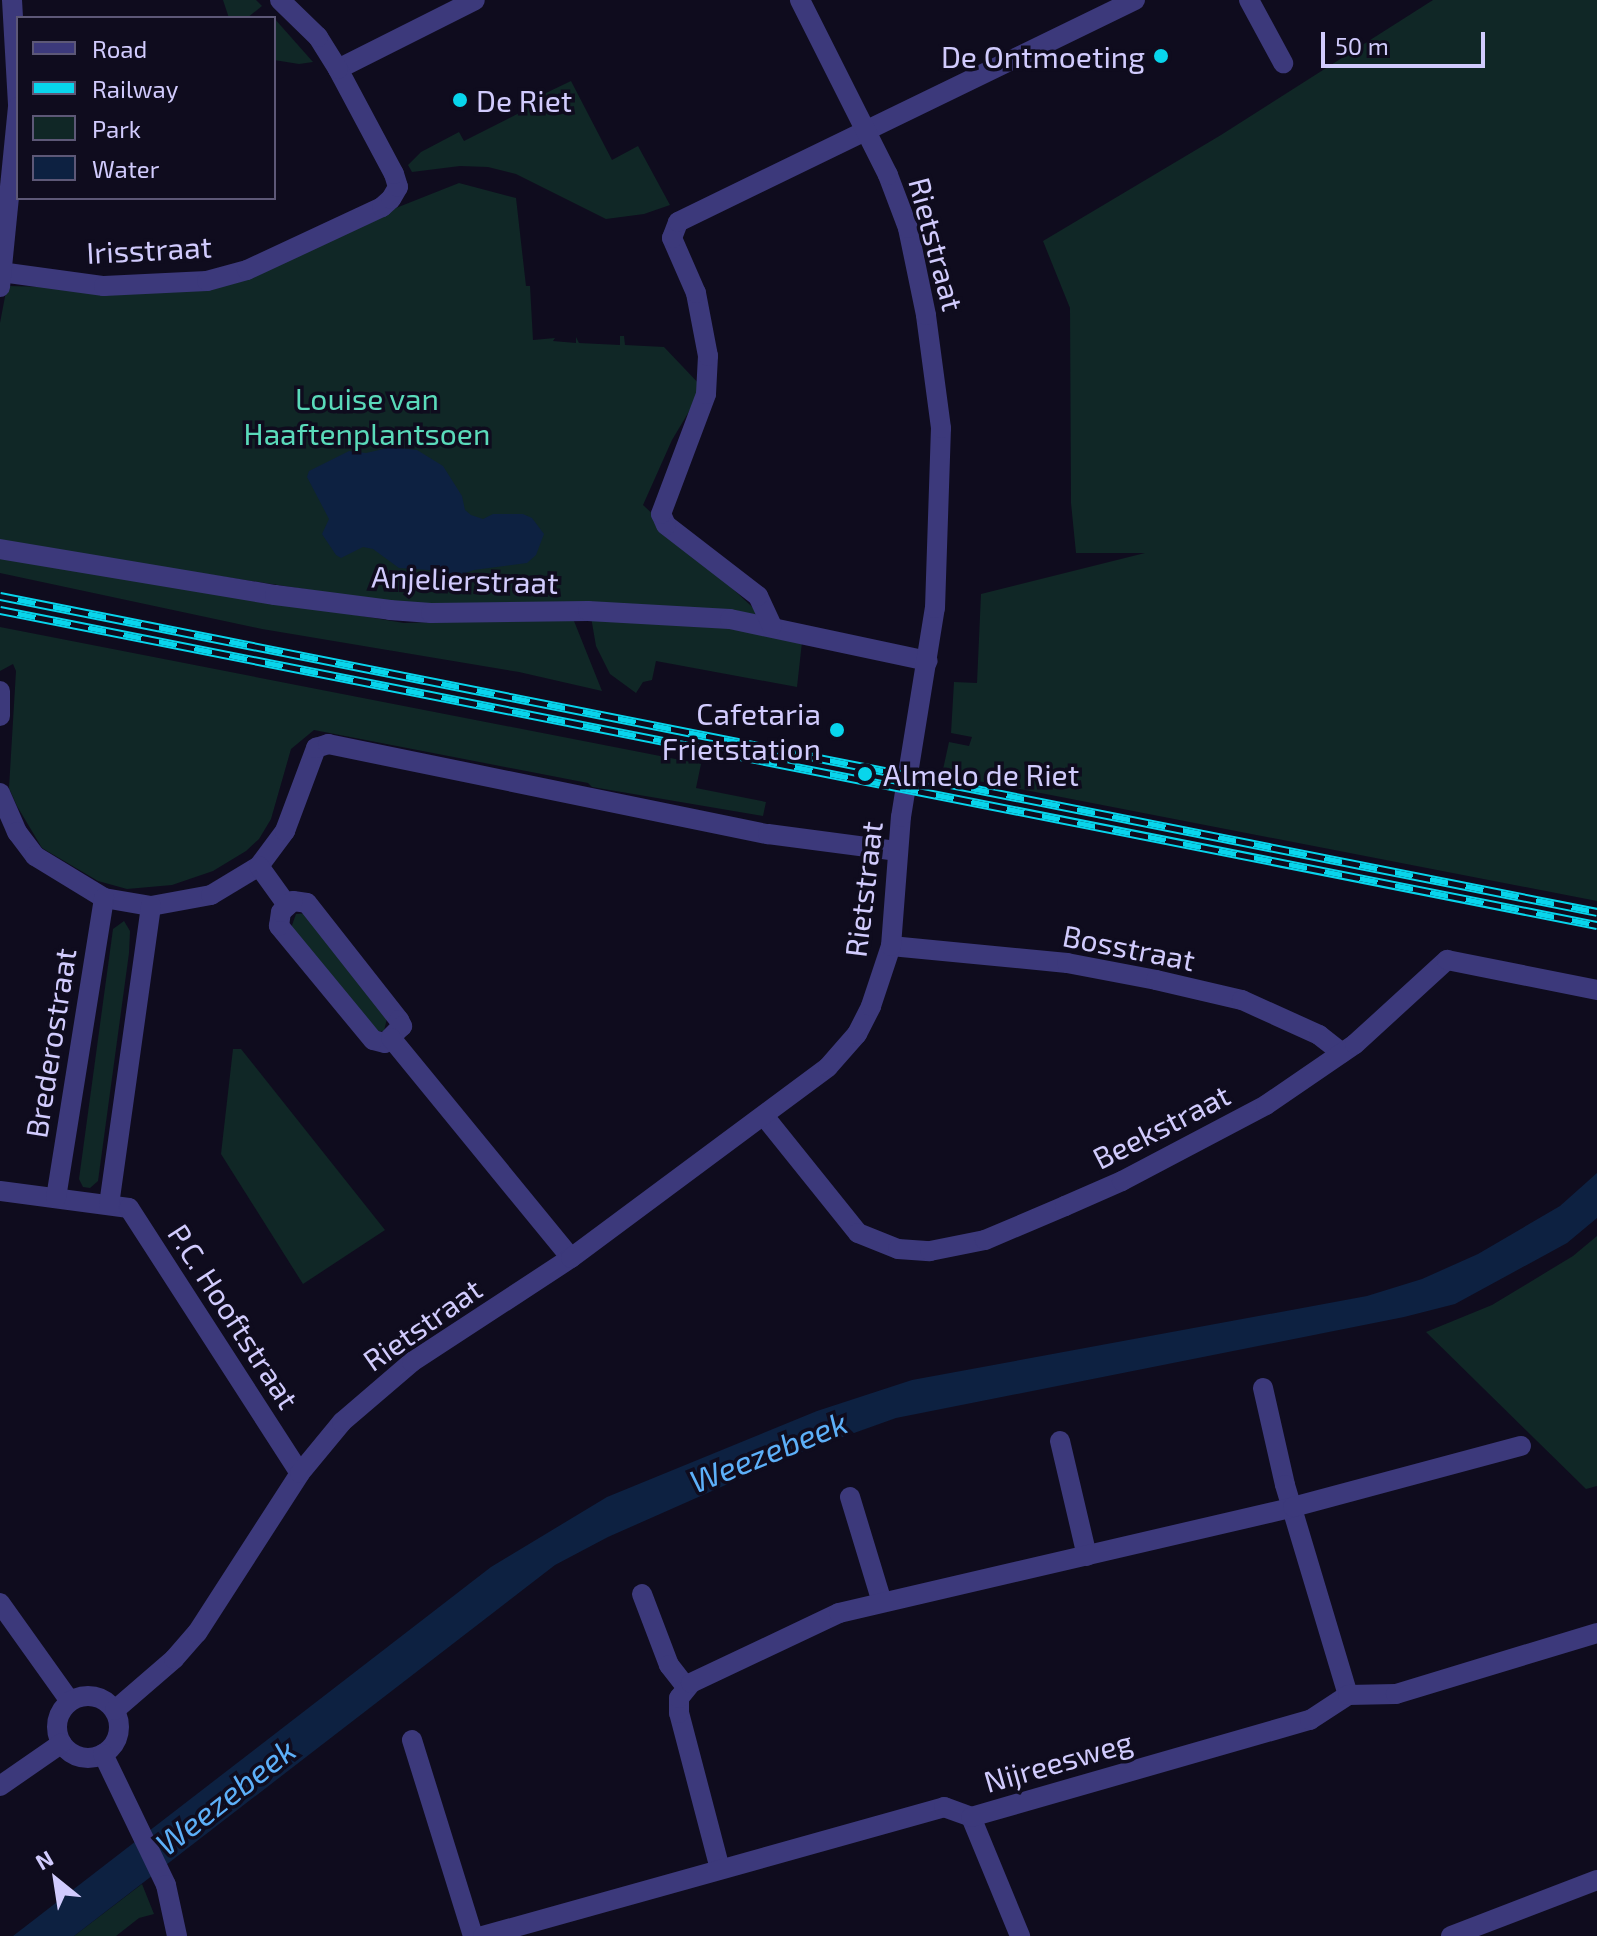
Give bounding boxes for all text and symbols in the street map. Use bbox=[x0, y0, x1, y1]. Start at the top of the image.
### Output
legend bbox=[16, 16, 276, 200]
scale bar bbox=[1325, 16, 1489, 66]
text: 50 m bbox=[1335, 31, 1389, 60]
text: Road bbox=[92, 34, 147, 63]
place label: De Ontmoeting bbox=[941, 38, 1145, 74]
marker: De Ontmoeting bbox=[1152, 47, 1170, 65]
text: Railway bbox=[92, 74, 178, 103]
place label: De Riet bbox=[476, 82, 572, 118]
marker: De Riet bbox=[451, 91, 469, 109]
text: Park bbox=[92, 114, 141, 143]
text: Water bbox=[92, 154, 159, 183]
street label: Rietstraat bbox=[902, 173, 972, 315]
street label: Irisstraat bbox=[85, 228, 213, 270]
park label: Louise van Haaftenplantsoen bbox=[244, 380, 490, 450]
street label: Anjelierstraat bbox=[371, 558, 559, 600]
place label: Cafetaria Frietstation bbox=[662, 695, 821, 766]
marker: Cafetaria Frietstation bbox=[828, 721, 846, 739]
place label: Almelo de Riet bbox=[883, 756, 1079, 792]
marker: Almelo de Riet bbox=[854, 763, 876, 785]
street label: Rietstraat bbox=[837, 819, 889, 959]
street label: Bosstraat bbox=[1060, 917, 1198, 977]
street label: Brederostraat bbox=[17, 946, 83, 1140]
street label: Beekstraat bbox=[1086, 1076, 1236, 1176]
street label: P.C. Hooftstraat bbox=[161, 1217, 307, 1415]
street label: Rietstraat bbox=[356, 1270, 488, 1378]
water label: Weezebeek bbox=[684, 1402, 852, 1500]
street label: Nijreesweg bbox=[980, 1723, 1136, 1799]
water label: Weezebeek bbox=[148, 1730, 302, 1862]
north arrow bbox=[16, 1840, 96, 1920]
text: N bbox=[31, 1844, 57, 1874]

